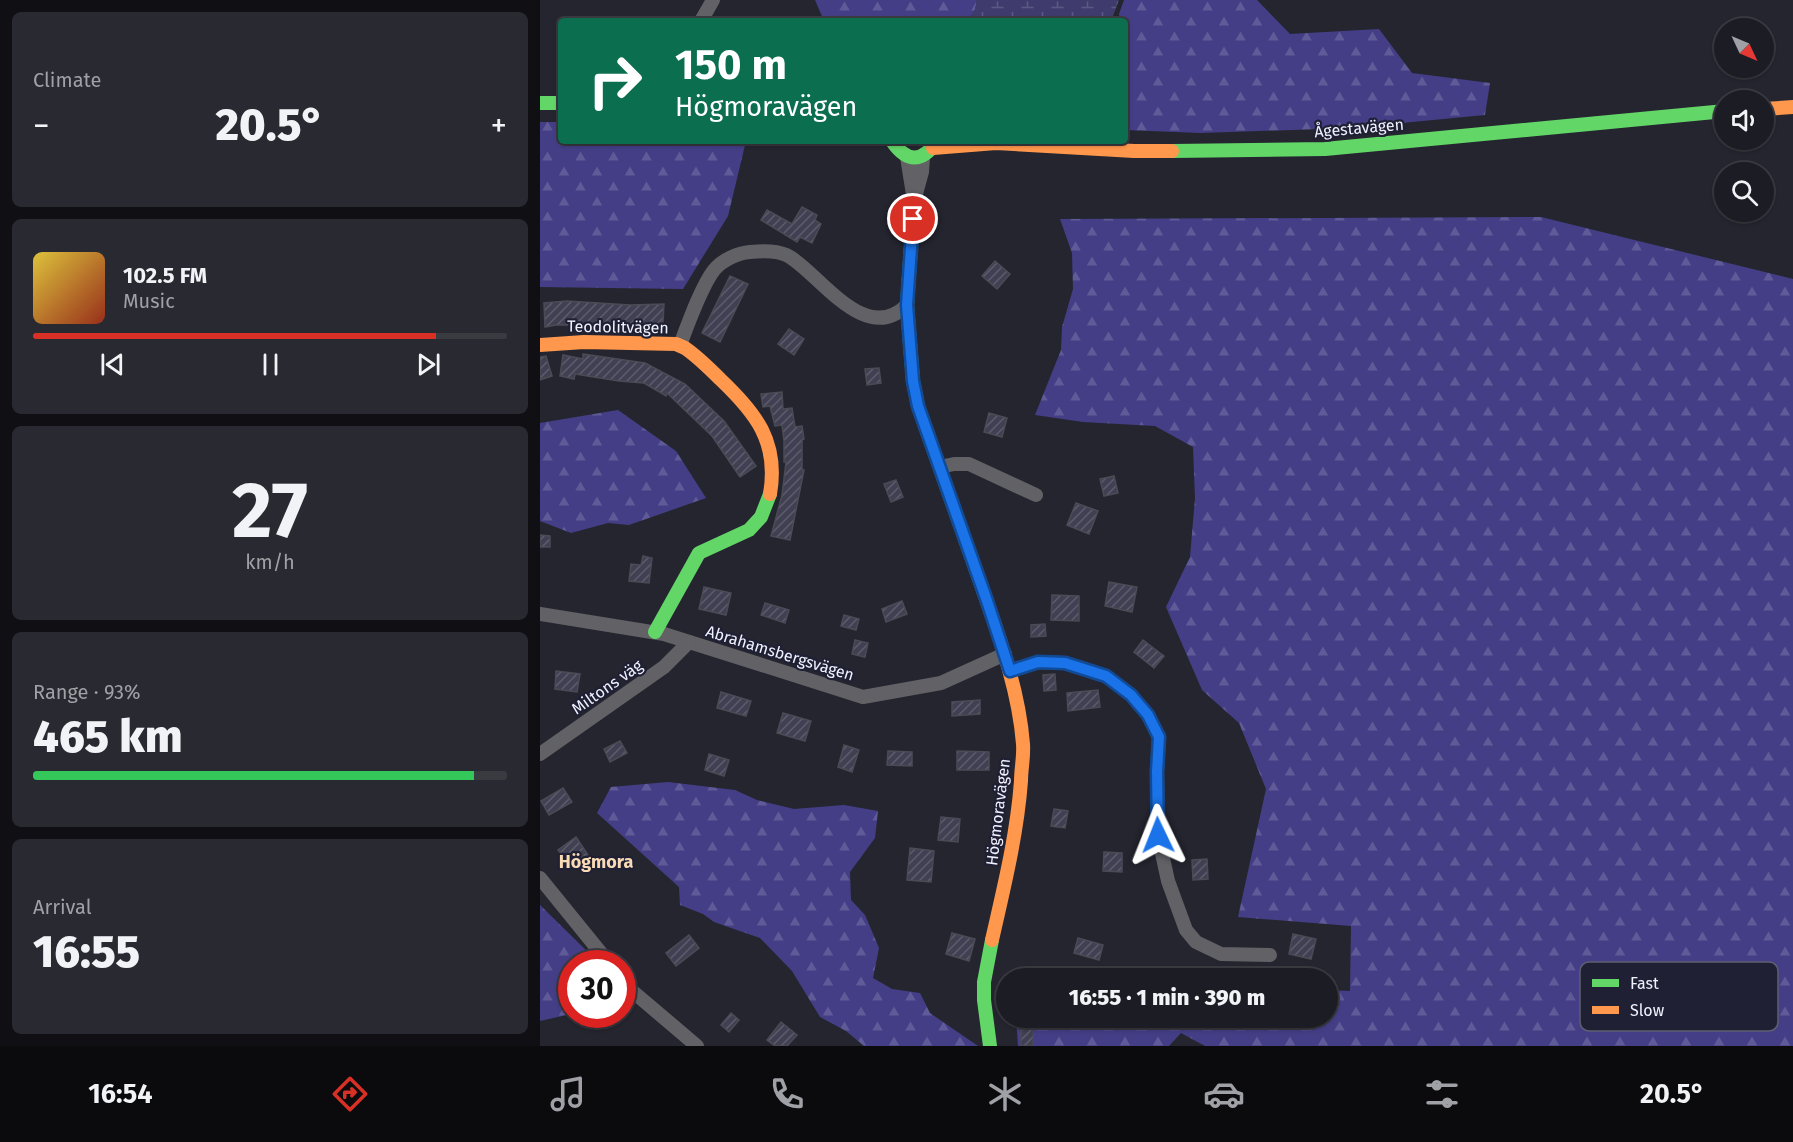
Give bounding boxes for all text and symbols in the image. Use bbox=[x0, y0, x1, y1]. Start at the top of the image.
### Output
north arrow bbox=[1714, 18, 1774, 78]
map controls bbox=[1714, 18, 1774, 222]
text: 150 m bbox=[675, 40, 787, 90]
icon: right bbox=[576, 42, 654, 120]
text: Climate bbox=[33, 68, 101, 92]
button: sound bbox=[1714, 90, 1774, 150]
text: Högmoravägen bbox=[675, 91, 857, 123]
text: 20.5° bbox=[215, 98, 325, 152]
text: − bbox=[33, 106, 50, 146]
text: + bbox=[491, 106, 507, 146]
street label: Ågestavägen bbox=[1313, 114, 1405, 141]
button: search bbox=[1714, 162, 1774, 222]
pin bbox=[887, 193, 938, 244]
icon: arrive bbox=[896, 202, 929, 235]
text: 102.5 FM bbox=[123, 262, 207, 289]
text: Music bbox=[123, 289, 175, 313]
street label: Teodolitvägen bbox=[567, 317, 669, 337]
icon: previous bbox=[96, 348, 129, 381]
icon: pause bbox=[254, 348, 287, 381]
icon: next bbox=[412, 348, 445, 381]
text: 27 bbox=[232, 464, 308, 558]
text: km/h bbox=[245, 550, 295, 574]
street label: Abrahamsbergsvägen bbox=[704, 621, 856, 685]
street label: Miltons väg bbox=[568, 655, 647, 718]
text: Range · 93% bbox=[33, 680, 140, 704]
text: 465 km bbox=[33, 710, 183, 764]
street label: Högmoravägen bbox=[982, 757, 1014, 867]
position arrow bbox=[1126, 803, 1190, 867]
district label: Högmora bbox=[559, 851, 633, 873]
text: Arrival bbox=[33, 895, 92, 919]
text: 16:55 bbox=[33, 925, 140, 979]
speed limit sign: 30 bbox=[558, 950, 636, 1028]
legend bbox=[1580, 962, 1778, 1031]
text: Fast bbox=[1630, 974, 1659, 993]
text: 16:55 · 1 min · 390 m bbox=[1069, 984, 1265, 1011]
text: Slow bbox=[1630, 1001, 1665, 1020]
icon: directions bbox=[329, 1073, 371, 1115]
icon: music bbox=[547, 1073, 589, 1115]
icon: phone bbox=[766, 1073, 808, 1115]
icon: climate bbox=[984, 1073, 1026, 1115]
icon: car bbox=[1203, 1073, 1245, 1115]
icon: filters bbox=[1421, 1073, 1463, 1115]
text: 16:54 bbox=[88, 1078, 152, 1110]
text: 20.5° bbox=[1640, 1078, 1705, 1110]

